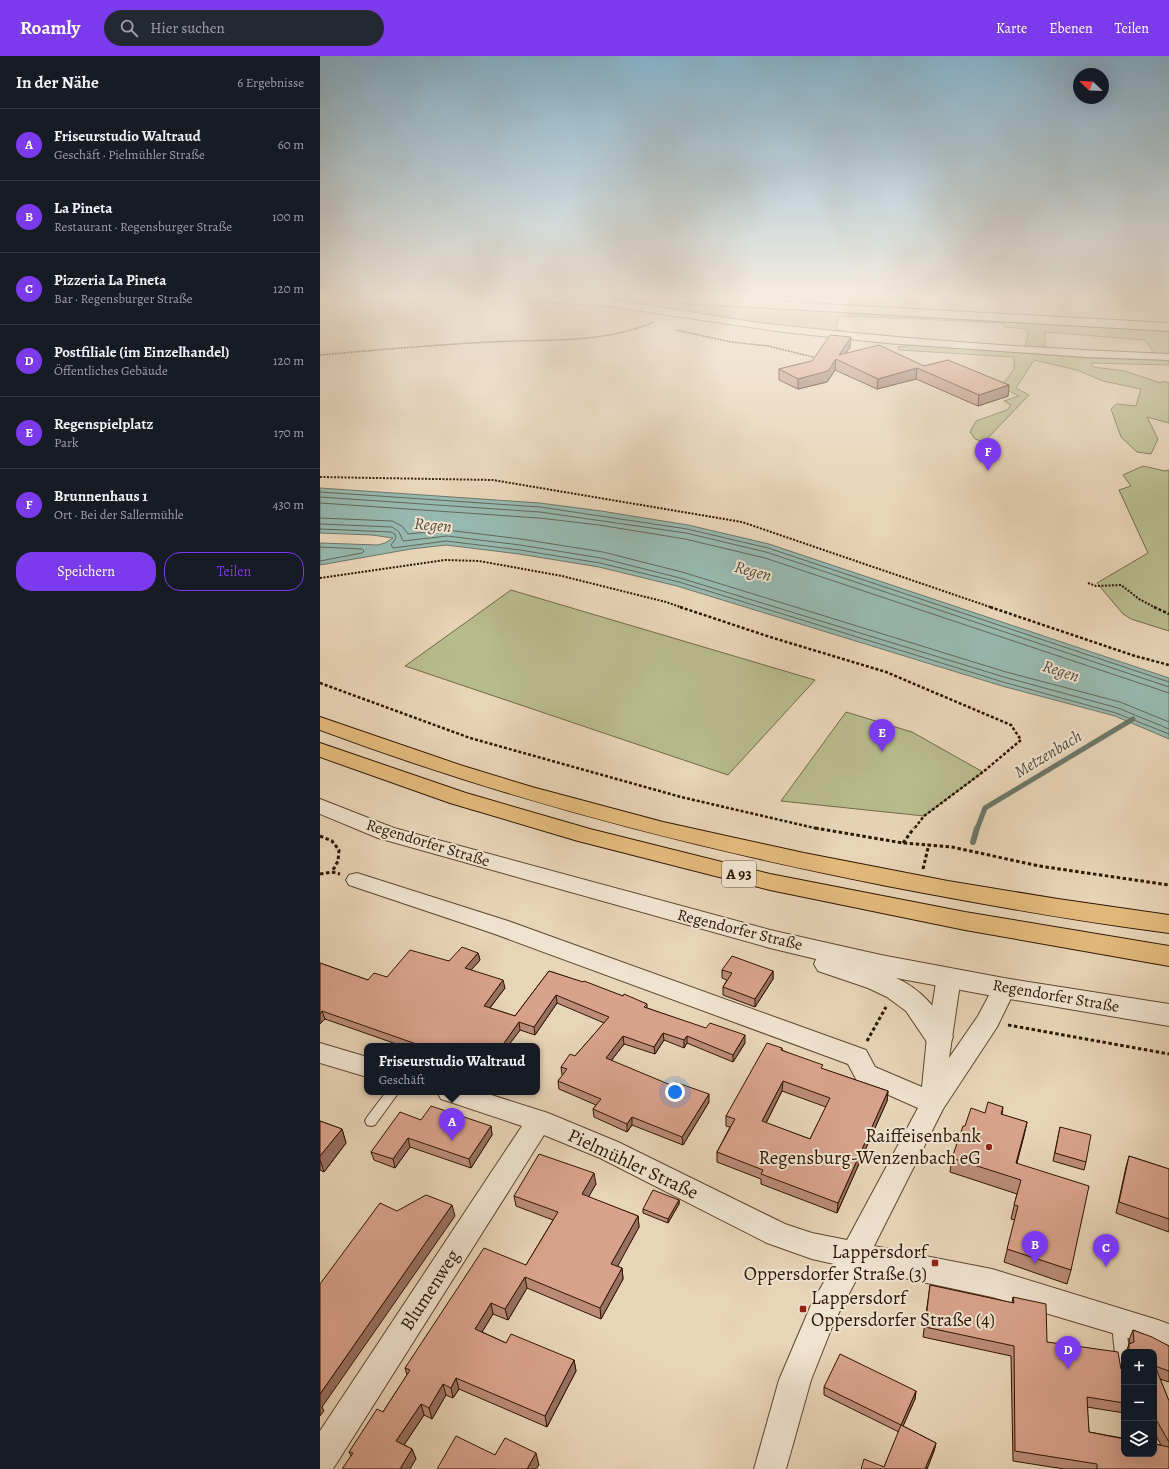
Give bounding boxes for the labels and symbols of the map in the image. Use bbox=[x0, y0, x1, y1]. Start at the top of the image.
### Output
north arrow bbox=[1073, 68, 1109, 104]
pin: F bbox=[975, 438, 1001, 471]
water label: Regen bbox=[413, 512, 453, 538]
water label: Regen bbox=[732, 555, 774, 587]
water label: Regen bbox=[1040, 654, 1082, 688]
pin: E bbox=[869, 719, 895, 752]
water label: Metzenbach bbox=[1010, 725, 1086, 783]
street label: Regendorfer Straße bbox=[363, 814, 493, 872]
road number: A 93 bbox=[722, 861, 756, 887]
street label: Regendorfer Straße bbox=[675, 904, 805, 956]
street label: Regendorfer Straße bbox=[991, 974, 1121, 1018]
your location bbox=[665, 1082, 685, 1102]
pin: A bbox=[439, 1108, 465, 1141]
street label: Pielmühler Straße bbox=[564, 1122, 702, 1206]
place label: Raiffeisenbank Regensburg-Wenzenbach eG bbox=[759, 1123, 982, 1171]
marker: Raiffeisenbank Regensburg-Wenzenbach eG bbox=[984, 1142, 994, 1152]
pin: B bbox=[1022, 1231, 1048, 1264]
pin: C bbox=[1093, 1234, 1119, 1267]
place label: Lappersdorf Oppersdorfer Straße (3) bbox=[744, 1239, 930, 1287]
street label: Blumenweg bbox=[394, 1244, 466, 1335]
marker: Lappersdorf Oppersdorfer Straße (3) bbox=[930, 1258, 940, 1268]
place label: Lappersdorf Oppersdorfer Straße (4) bbox=[811, 1285, 995, 1333]
marker: Lappersdorf Oppersdorfer Straße (4) bbox=[798, 1304, 808, 1314]
pin: D bbox=[1055, 1336, 1081, 1369]

